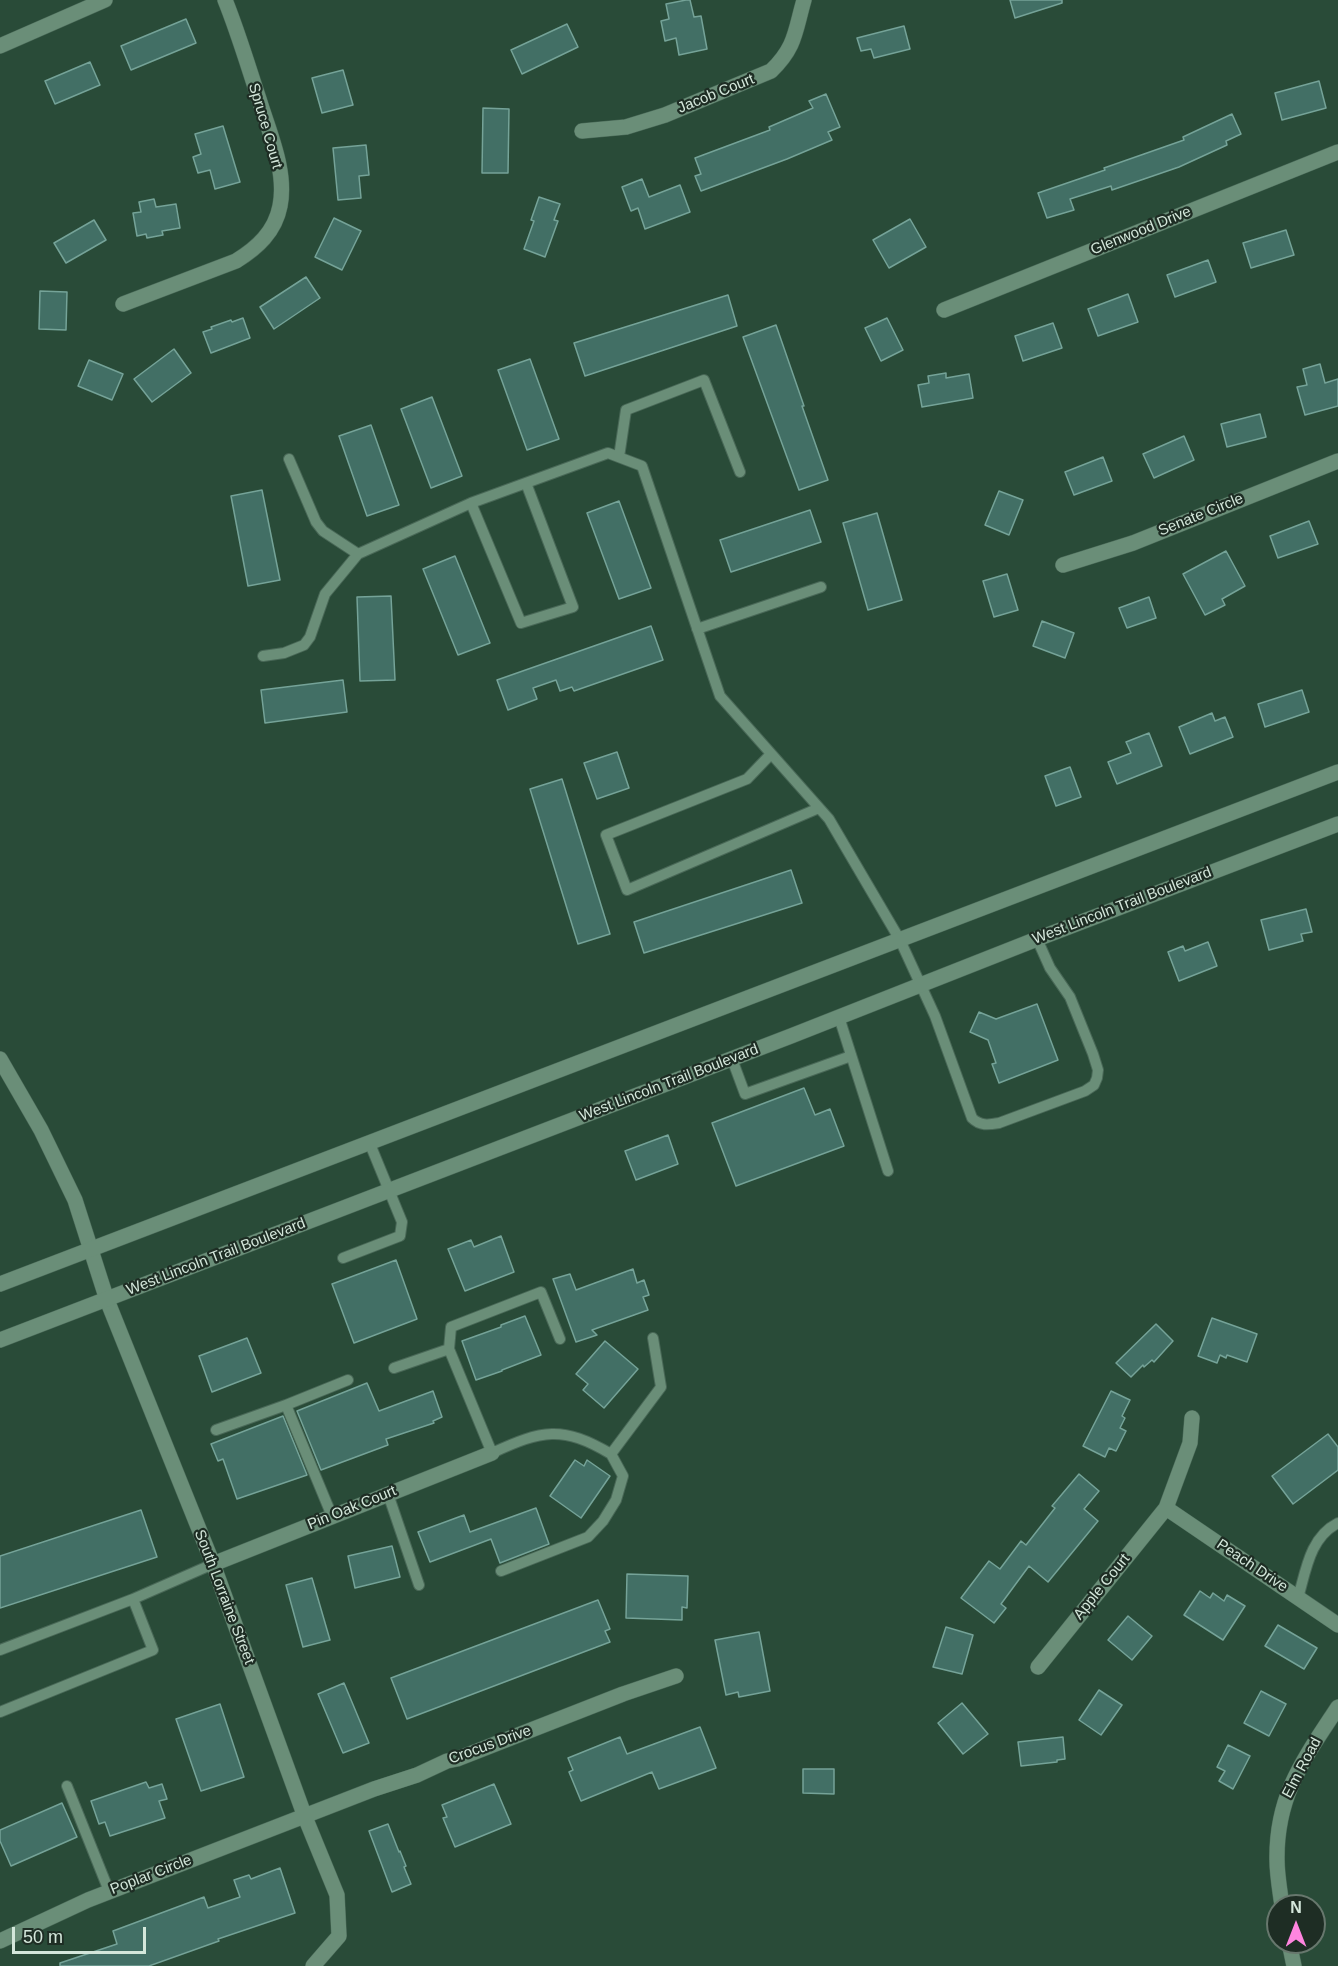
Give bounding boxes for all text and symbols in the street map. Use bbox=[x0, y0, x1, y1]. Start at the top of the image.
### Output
street label: Jacob Court bbox=[675, 71, 757, 117]
street label: Spruce Court bbox=[244, 81, 286, 171]
street label: Glenwood Drive bbox=[1088, 203, 1194, 259]
street label: Senate Circle bbox=[1156, 490, 1246, 540]
street label: West Lincoln Trail Boulevard bbox=[1030, 864, 1214, 948]
street label: West Lincoln Trail Boulevard bbox=[577, 1041, 761, 1125]
street label: West Lincoln Trail Boulevard bbox=[124, 1215, 308, 1299]
street label: Pin Oak Court bbox=[305, 1482, 399, 1534]
street label: South Lorraine Street bbox=[190, 1527, 258, 1667]
street label: Peach Drive bbox=[1213, 1536, 1291, 1596]
street label: Apple Court bbox=[1070, 1551, 1134, 1623]
street label: Crocus Drive bbox=[446, 1722, 534, 1768]
street label: Elm Road bbox=[1279, 1735, 1325, 1801]
street label: Poplar Circle bbox=[108, 1851, 194, 1899]
north arrow bbox=[1266, 1894, 1326, 1954]
text: N bbox=[1290, 1899, 1302, 1916]
scale bar bbox=[15, 1915, 148, 1953]
text: 50 m bbox=[23, 1927, 63, 1947]

